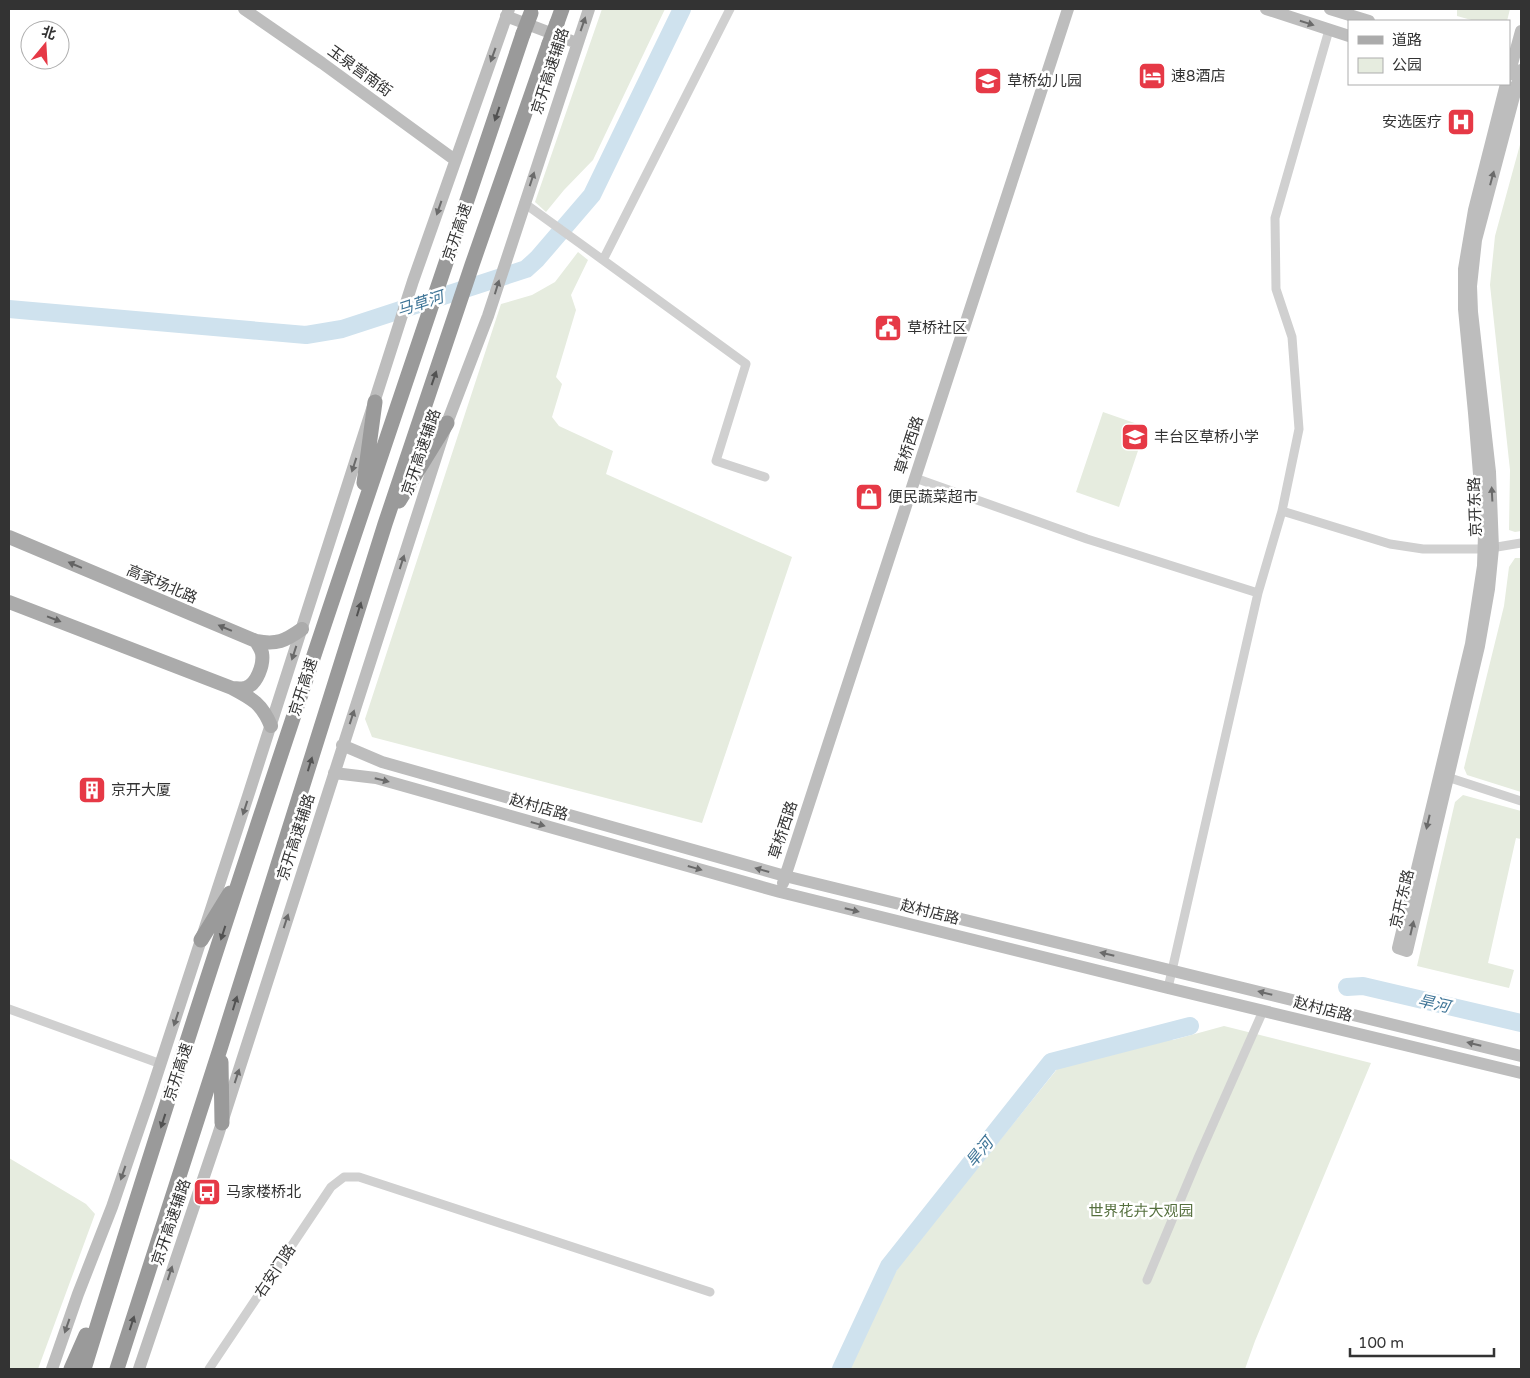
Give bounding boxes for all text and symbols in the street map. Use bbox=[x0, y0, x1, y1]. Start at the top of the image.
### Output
one-way arrow bbox=[580, 17, 587, 32]
one-way arrow bbox=[1300, 19, 1315, 27]
north arrow bbox=[20, 20, 70, 70]
legend bbox=[1348, 20, 1510, 85]
text: 北 bbox=[40, 23, 58, 43]
street label: 京开高速辅路 bbox=[528, 25, 572, 117]
text: 道路 bbox=[1392, 31, 1422, 49]
street label: 玉泉营南街 bbox=[324, 42, 396, 100]
one-way arrow bbox=[489, 47, 496, 62]
text: 公园 bbox=[1392, 56, 1422, 74]
hotel icon: 速8酒店 bbox=[1137, 61, 1167, 91]
school or university icon: 草桥幼儿园 bbox=[973, 66, 1003, 96]
place label: 速8酒店 bbox=[1171, 67, 1225, 85]
place label: 草桥幼儿园 bbox=[1007, 72, 1082, 90]
one-way arrow bbox=[492, 107, 500, 122]
hospital icon: 安选医疗 bbox=[1446, 107, 1476, 137]
place label: 安选医疗 bbox=[1382, 113, 1442, 131]
one-way arrow bbox=[1489, 170, 1497, 185]
one-way arrow bbox=[529, 171, 537, 186]
one-way arrow bbox=[435, 201, 443, 216]
street label: 京开高速 bbox=[439, 201, 475, 263]
one-way arrow bbox=[494, 280, 502, 295]
water label: 马草河 bbox=[394, 286, 449, 321]
public building icon: 草桥社区 bbox=[873, 313, 903, 343]
place label: 草桥社区 bbox=[907, 319, 967, 337]
one-way arrow bbox=[431, 370, 439, 385]
street label: 京开高速辅路 bbox=[398, 407, 444, 497]
street label: 草桥西路 bbox=[891, 414, 927, 476]
school or university icon: 丰台区草桥小学 bbox=[1120, 422, 1150, 452]
place label: 丰台区草桥小学 bbox=[1154, 428, 1259, 446]
one-way arrow bbox=[350, 458, 358, 473]
street label: 京开东路 bbox=[1465, 477, 1485, 537]
shop icon: 便民蔬菜超市 bbox=[854, 482, 884, 512]
one-way arrow bbox=[1487, 486, 1495, 502]
place label: 便民蔬菜超市 bbox=[888, 488, 978, 506]
one-way arrow bbox=[398, 554, 406, 569]
one-way arrow bbox=[68, 560, 82, 568]
street label: 高家场北路 bbox=[124, 561, 200, 607]
one-way arrow bbox=[355, 602, 363, 617]
one-way arrow bbox=[47, 615, 62, 623]
one-way arrow bbox=[218, 624, 232, 632]
one-way arrow bbox=[290, 646, 297, 661]
street label: 京开高速 bbox=[285, 656, 321, 718]
one-way arrow bbox=[348, 709, 356, 724]
one-way arrow bbox=[306, 757, 314, 772]
building icon: 京开大厦 bbox=[77, 775, 107, 805]
one-way arrow bbox=[374, 776, 389, 784]
place label: 京开大厦 bbox=[111, 781, 171, 799]
street label: 赵村店路 bbox=[508, 790, 570, 824]
street label: 京开高速辅路 bbox=[274, 791, 318, 883]
street label: 草桥西路 bbox=[765, 799, 801, 861]
one-way arrow bbox=[240, 801, 248, 816]
one-way arrow bbox=[1424, 814, 1432, 829]
one-way arrow bbox=[531, 820, 546, 828]
one-way arrow bbox=[687, 864, 702, 872]
one-way arrow bbox=[755, 866, 770, 874]
street label: 京开东路 bbox=[1386, 868, 1418, 930]
street label: 赵村店路 bbox=[899, 896, 961, 928]
one-way arrow bbox=[844, 906, 859, 914]
one-way arrow bbox=[283, 914, 291, 929]
one-way arrow bbox=[1408, 920, 1416, 935]
one-way arrow bbox=[219, 926, 227, 941]
one-way arrow bbox=[1100, 950, 1115, 958]
one-way arrow bbox=[1258, 988, 1273, 996]
water label: 旱河 bbox=[1416, 991, 1455, 1018]
street label: 赵村店路 bbox=[1292, 993, 1354, 1025]
one-way arrow bbox=[231, 995, 239, 1010]
one-way arrow bbox=[171, 1012, 179, 1027]
one-way arrow bbox=[1466, 1040, 1481, 1048]
street label: 京开高速 bbox=[160, 1041, 196, 1103]
one-way arrow bbox=[233, 1068, 241, 1083]
one-way arrow bbox=[158, 1114, 166, 1129]
water label: 旱河 bbox=[962, 1132, 1000, 1171]
one-way arrow bbox=[119, 1166, 127, 1181]
street label: 京开高速辅路 bbox=[148, 1177, 194, 1267]
bus stop icon: 马家楼桥北 bbox=[192, 1177, 222, 1207]
place label: 马家楼桥北 bbox=[226, 1183, 301, 1201]
park label: 世界花卉大观园 bbox=[1088, 1202, 1194, 1220]
street label: 右安门路 bbox=[251, 1241, 299, 1301]
one-way arrow bbox=[167, 1265, 175, 1280]
one-way arrow bbox=[128, 1315, 136, 1330]
one-way arrow bbox=[63, 1318, 70, 1333]
scale bar bbox=[1350, 1326, 1494, 1358]
text: 100 m bbox=[1358, 1334, 1404, 1352]

